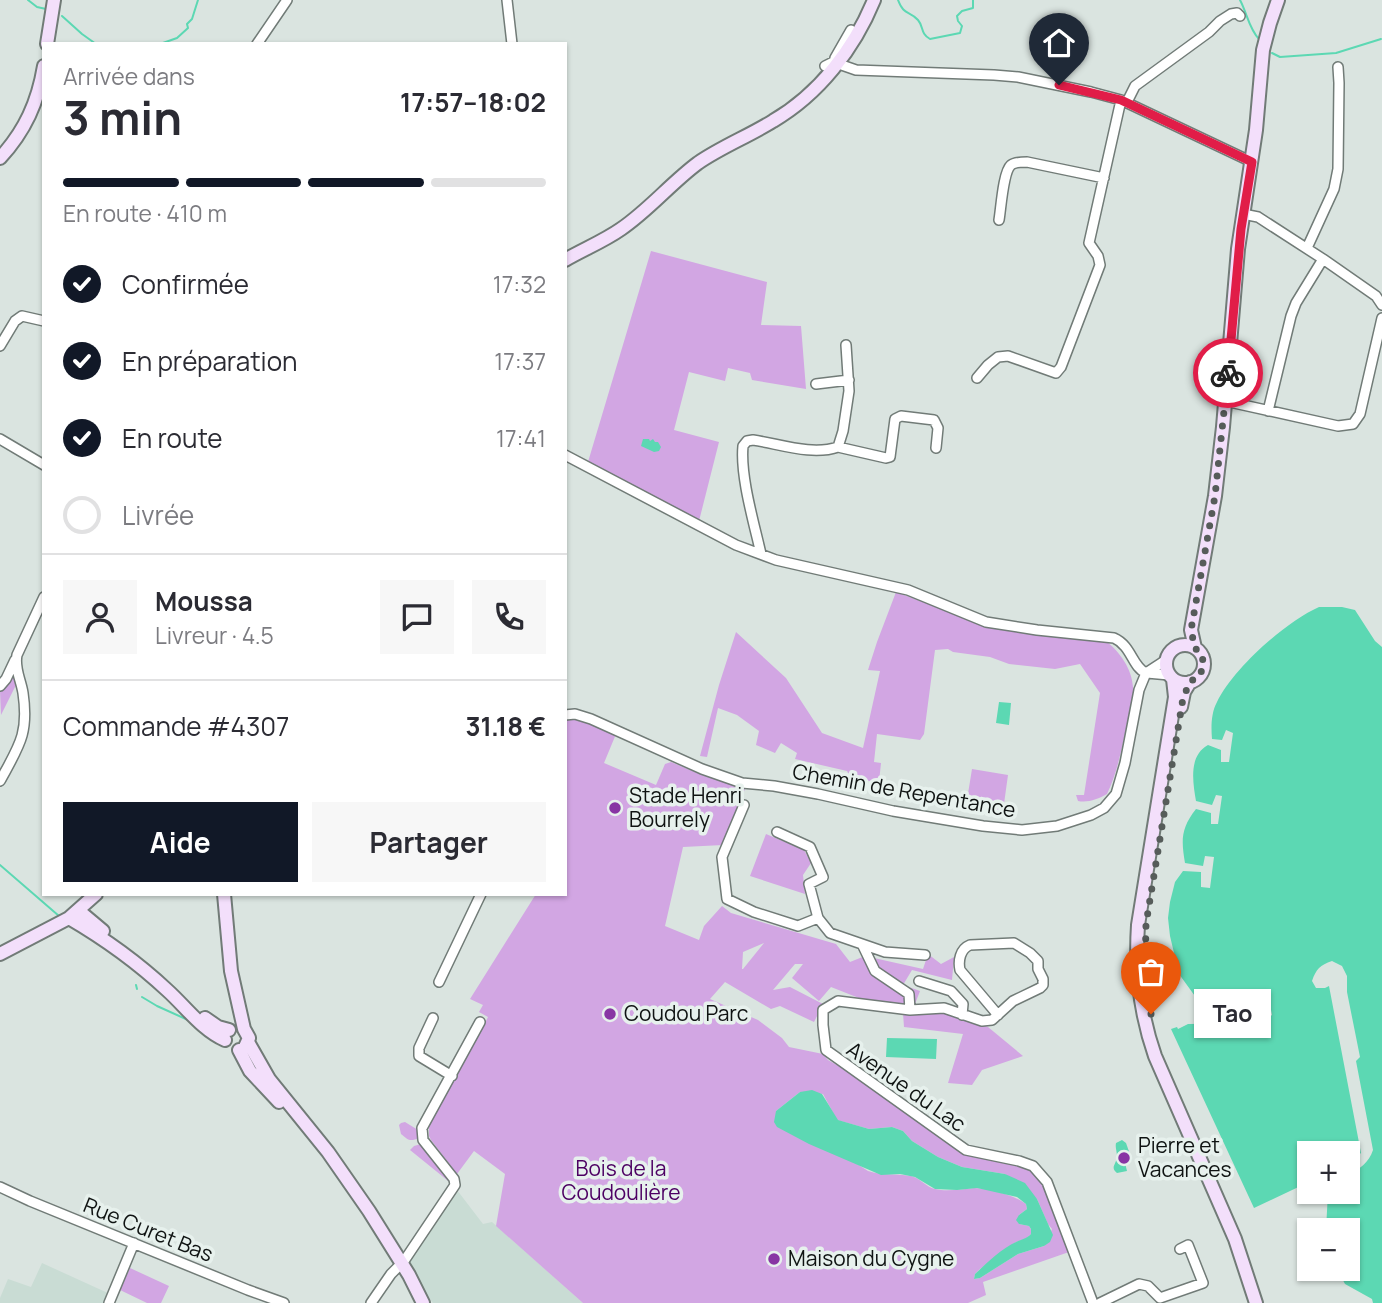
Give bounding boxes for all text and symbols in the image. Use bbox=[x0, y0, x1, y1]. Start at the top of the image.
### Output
pin bbox=[1029, 13, 1089, 85]
icon: home bbox=[1040, 24, 1078, 62]
text: Arrivée dans bbox=[63, 60, 195, 92]
text: 17:57–18:02 bbox=[400, 84, 546, 120]
text: 3 min bbox=[63, 86, 182, 149]
text: En route · 410 m bbox=[63, 197, 227, 229]
icon: check bbox=[63, 265, 101, 303]
text: Confirmée bbox=[122, 266, 249, 302]
text: 17:32 bbox=[493, 268, 546, 300]
courier bbox=[1193, 338, 1263, 408]
icon: check bbox=[63, 342, 101, 380]
text: En préparation bbox=[122, 343, 297, 379]
text: 17:37 bbox=[494, 345, 546, 377]
icon: bike bbox=[1209, 354, 1247, 392]
icon: check bbox=[63, 419, 101, 457]
text: En route bbox=[122, 420, 223, 456]
text: 17:41 bbox=[496, 422, 546, 454]
text: Livrée bbox=[122, 497, 194, 533]
button: person bbox=[63, 580, 137, 654]
button: chat bbox=[380, 580, 454, 654]
button: phone bbox=[472, 580, 546, 654]
text: Moussa bbox=[155, 583, 253, 619]
text: Livreur · 4.5 bbox=[155, 619, 274, 651]
text: Commande #4307 bbox=[63, 708, 289, 744]
text: 31.18 € bbox=[466, 708, 546, 744]
street label: Chemin de Repentance bbox=[791, 757, 1018, 823]
place label: Stade Henri Bourrely bbox=[629, 781, 742, 833]
marker: Stade Henri Bourrely bbox=[607, 800, 623, 816]
button: Aide bbox=[63, 802, 298, 882]
button: Partager bbox=[312, 802, 546, 882]
pin bbox=[1121, 942, 1181, 1014]
icon: bag bbox=[1132, 953, 1170, 991]
callout: Tao bbox=[1193, 990, 1270, 1038]
text: Tao bbox=[1213, 997, 1252, 1029]
place label: Coudou Parc bbox=[624, 999, 748, 1027]
marker: Coudou Parc bbox=[602, 1006, 618, 1022]
street label: Avenue du Lac bbox=[842, 1035, 972, 1138]
place label: Pierre et Vacances bbox=[1138, 1131, 1232, 1183]
map controls bbox=[1297, 1141, 1360, 1281]
button: + bbox=[1297, 1141, 1360, 1204]
marker: Pierre et Vacances bbox=[1116, 1150, 1132, 1166]
park label: Bois de la Coudoulière bbox=[562, 1154, 680, 1206]
street label: Rue Curet Bas bbox=[79, 1190, 217, 1268]
button: − bbox=[1297, 1218, 1360, 1281]
place label: Maison du Cygne bbox=[788, 1244, 954, 1272]
marker: Maison du Cygne bbox=[766, 1251, 782, 1267]

